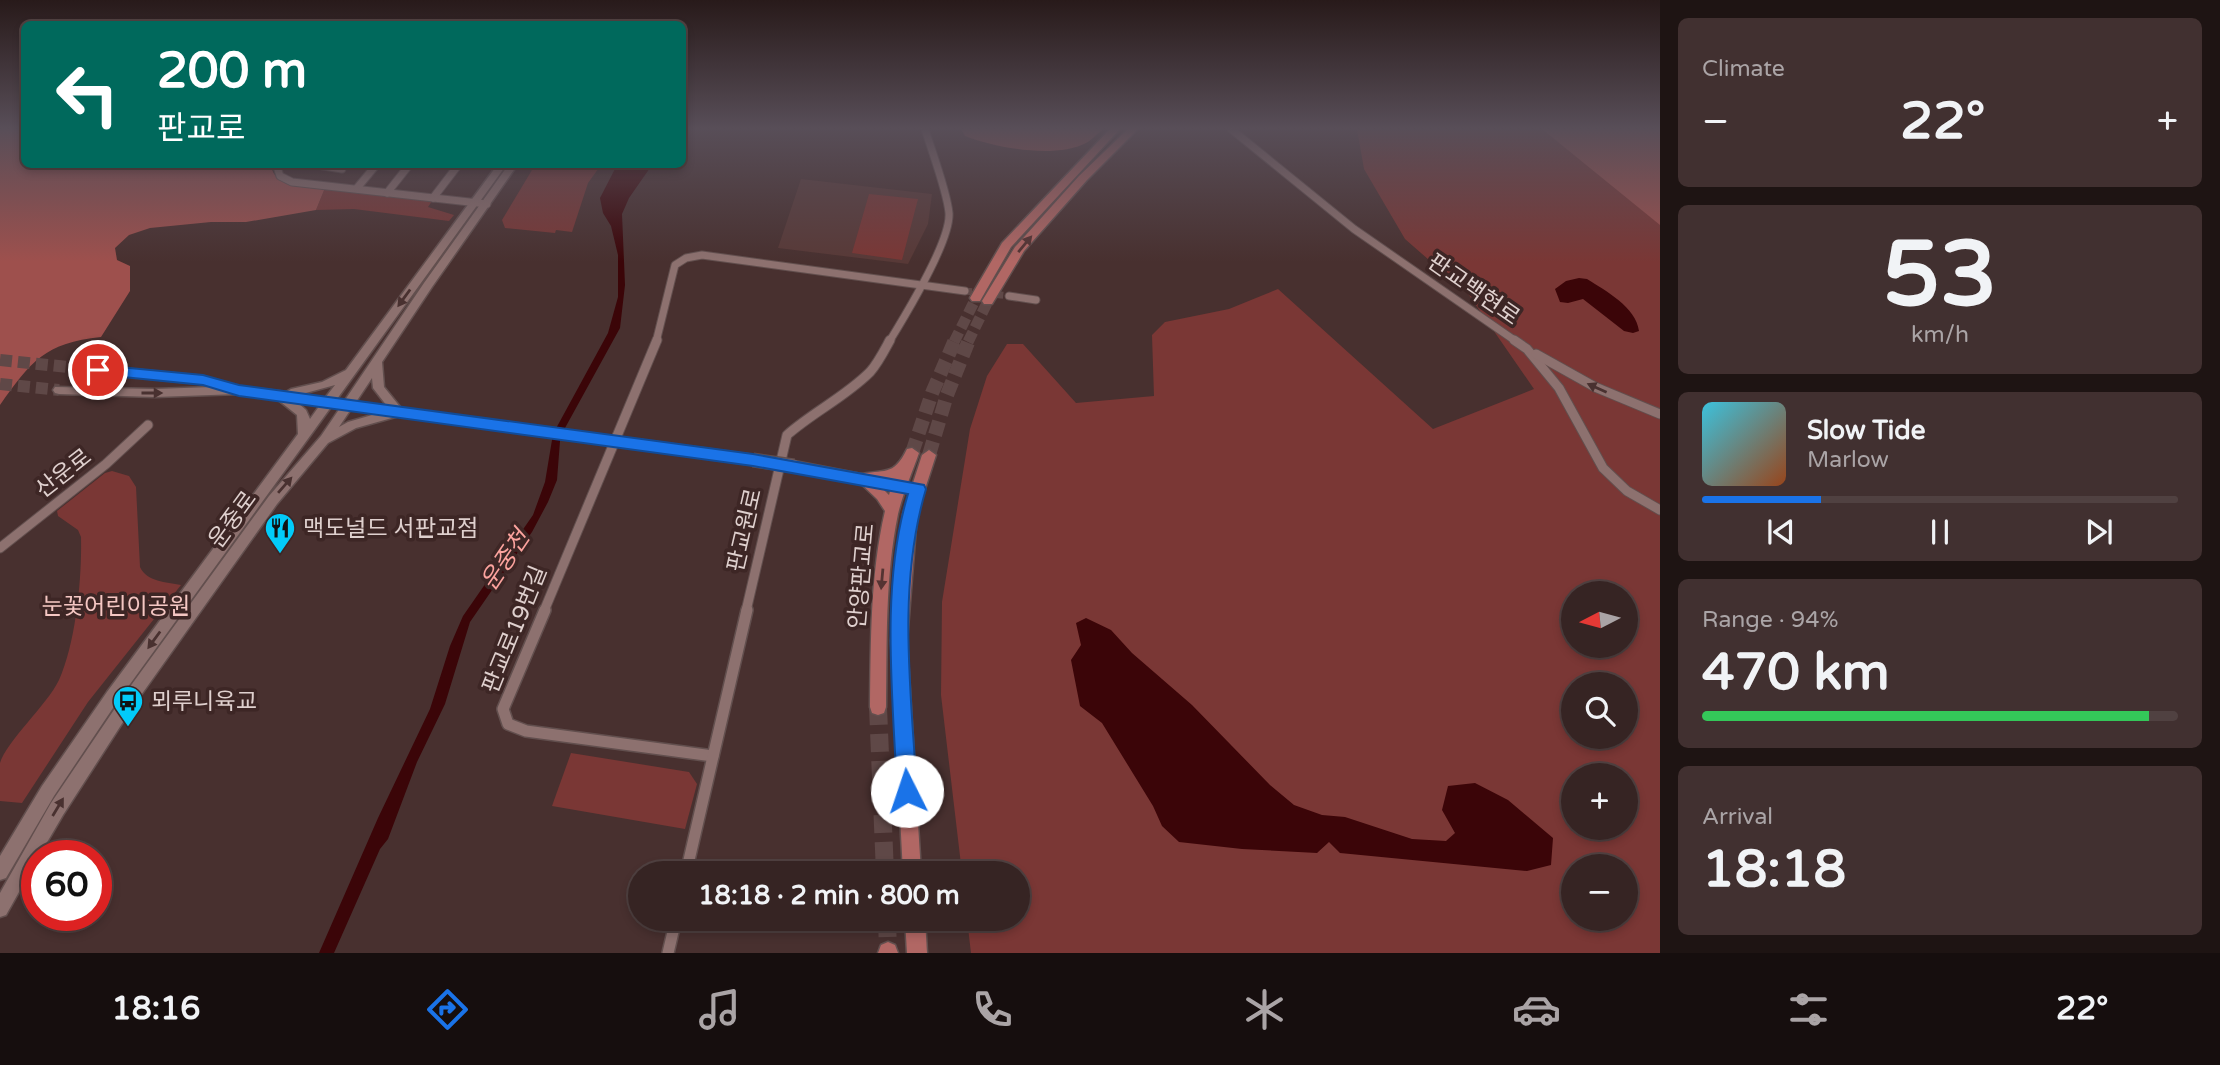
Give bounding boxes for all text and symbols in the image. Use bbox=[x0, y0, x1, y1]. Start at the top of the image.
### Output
text: 200 m bbox=[157, 42, 307, 101]
icon: left bbox=[42, 49, 133, 140]
text: Climate bbox=[1702, 55, 1785, 83]
text: 22° bbox=[1900, 90, 1985, 153]
text: − bbox=[1702, 99, 1729, 145]
text: + bbox=[2157, 99, 2178, 145]
text: 판교로 bbox=[157, 110, 245, 148]
text: 53 bbox=[1883, 220, 1997, 330]
one-way arrow bbox=[1017, 235, 1032, 252]
street label: 판교백현로 bbox=[1422, 248, 1525, 332]
one-way arrow bbox=[397, 289, 411, 307]
text: km/h bbox=[1911, 321, 1969, 349]
pin bbox=[68, 340, 128, 400]
icon: arrive bbox=[79, 351, 117, 389]
one-way arrow bbox=[1587, 382, 1607, 394]
one-way arrow bbox=[141, 387, 163, 399]
text: Slow Tide bbox=[1807, 415, 1925, 446]
street label: 산운로 bbox=[30, 443, 97, 504]
text: Marlow bbox=[1807, 446, 1889, 474]
one-way arrow bbox=[277, 477, 292, 494]
street label: 운중로 bbox=[203, 486, 263, 553]
street label: 판교원로 bbox=[722, 486, 768, 575]
restaurant icon: 맥도널드 서판교점 bbox=[263, 511, 297, 555]
icon: previous bbox=[1762, 513, 1800, 551]
icon: pause bbox=[1921, 513, 1959, 551]
icon: next bbox=[2080, 513, 2118, 551]
place label: 맥도널드 서판교점 bbox=[303, 515, 478, 543]
water label: 운중천 bbox=[475, 522, 538, 596]
street label: 안양판교로 bbox=[843, 522, 881, 630]
street label: 판교로19번길 bbox=[477, 562, 553, 697]
one-way arrow bbox=[876, 568, 887, 590]
north arrow bbox=[1561, 581, 1638, 658]
map controls bbox=[1561, 581, 1638, 931]
park label: 눈꽃어린이공원 bbox=[42, 593, 190, 621]
text: Range · 94% bbox=[1702, 606, 1838, 634]
one-way arrow bbox=[147, 631, 161, 649]
text: 470 km bbox=[1702, 641, 1890, 704]
button: search bbox=[1561, 672, 1638, 749]
bus stop icon: 뫼루니육교 bbox=[111, 684, 145, 728]
place label: 뫼루니육교 bbox=[151, 688, 257, 716]
position arrow bbox=[870, 754, 944, 828]
button: + bbox=[1561, 763, 1638, 840]
one-way arrow bbox=[52, 798, 64, 817]
text: Arrival bbox=[1702, 803, 1773, 831]
text: 18:18 bbox=[1702, 838, 1846, 901]
speed limit sign: 60 bbox=[21, 840, 112, 931]
button: − bbox=[1561, 854, 1638, 931]
text: 18:18 · 2 min · 800 m bbox=[698, 880, 960, 911]
icon: directions bbox=[423, 985, 472, 1034]
icon: music bbox=[695, 985, 744, 1034]
icon: phone bbox=[968, 985, 1017, 1034]
icon: climate bbox=[1240, 985, 1289, 1034]
icon: car bbox=[1512, 985, 1561, 1034]
icon: filters bbox=[1784, 985, 1833, 1034]
text: 18:16 bbox=[112, 990, 200, 1028]
text: 22° bbox=[2056, 990, 2108, 1028]

